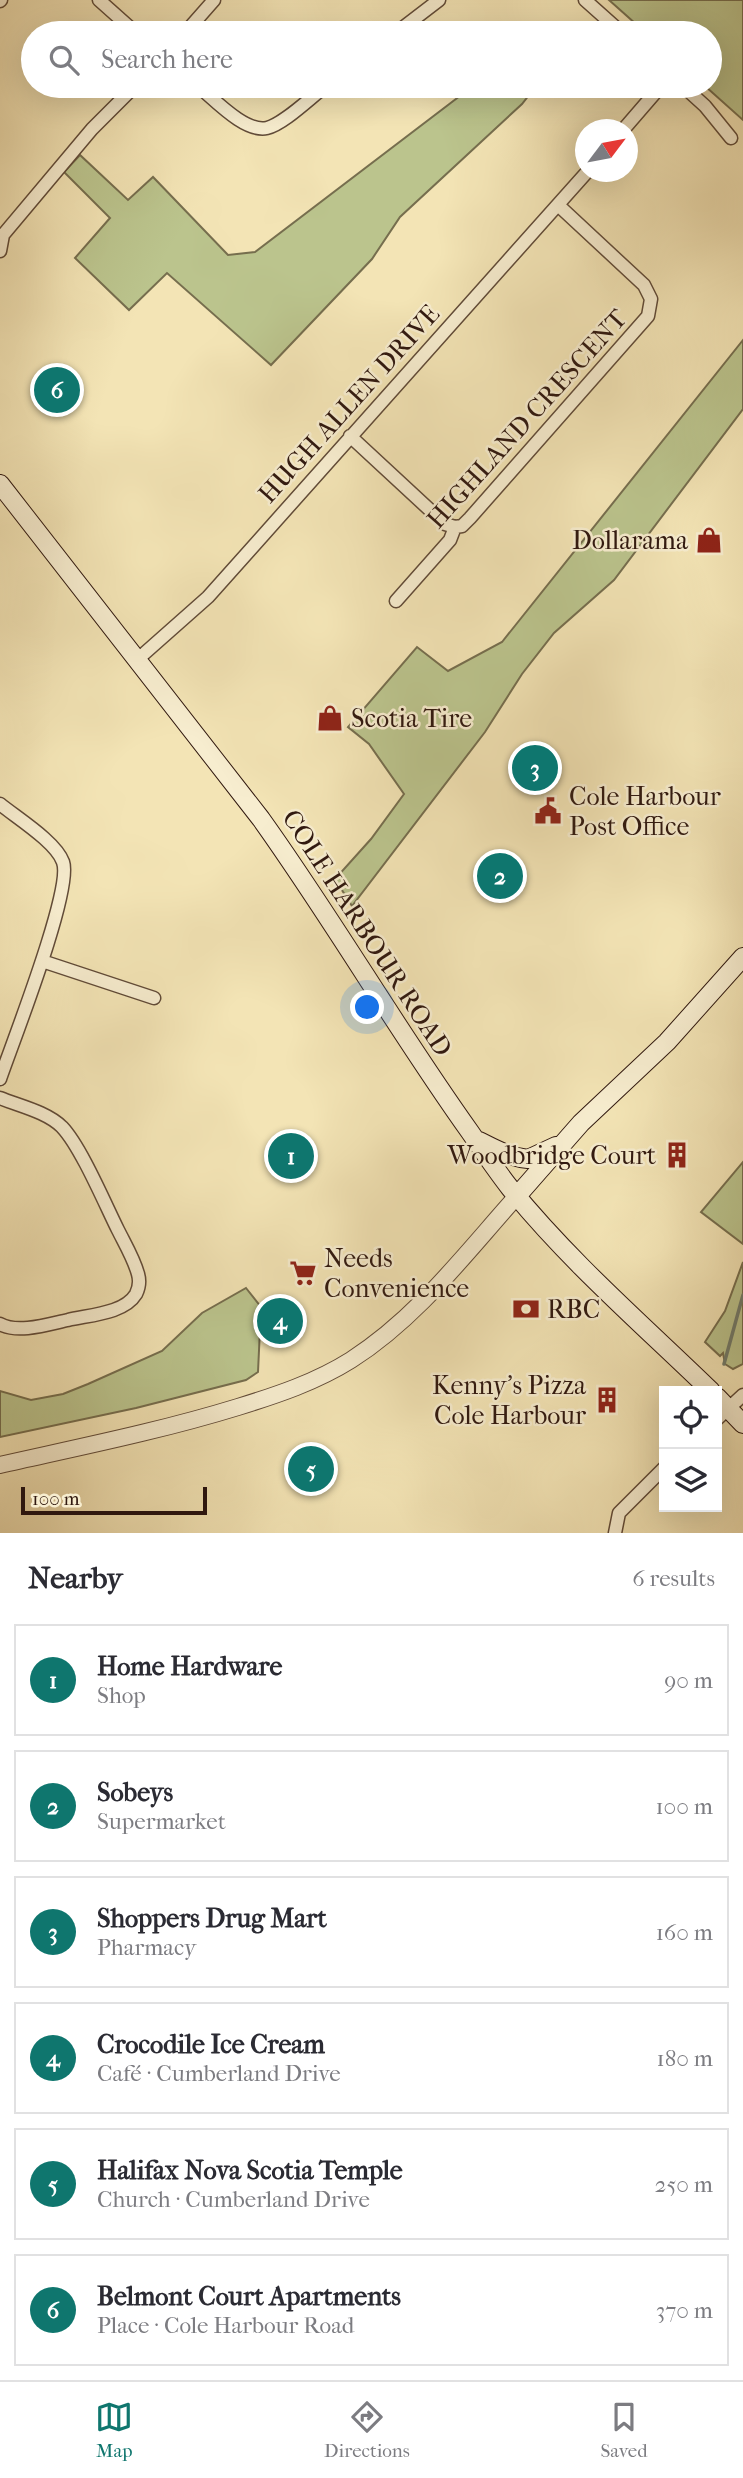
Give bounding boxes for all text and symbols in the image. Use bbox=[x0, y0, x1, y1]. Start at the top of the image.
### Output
search box bbox=[21, 21, 722, 98]
icon: search bbox=[45, 41, 83, 79]
text: Search here bbox=[101, 44, 233, 75]
north arrow bbox=[575, 119, 638, 182]
street label: HUGH ALLEN DRIVE bbox=[252, 298, 446, 509]
street label: HIGHLAND CRESCENT bbox=[421, 303, 634, 535]
pin: 6 bbox=[34, 364, 80, 416]
place label: Dollarama bbox=[572, 525, 689, 556]
shop icon: Dollarama bbox=[694, 525, 724, 555]
shop icon: Scotia Tire bbox=[315, 703, 345, 733]
place label: Scotia Tire bbox=[351, 703, 472, 734]
pin: 3 bbox=[512, 742, 558, 794]
place label: Cole Harbour Post Office bbox=[569, 781, 721, 842]
public building icon: Cole Harbour Post Office bbox=[533, 796, 563, 826]
street label: COLE HARBOUR ROAD bbox=[276, 804, 458, 1062]
pin: 2 bbox=[477, 850, 523, 902]
your location bbox=[350, 990, 384, 1024]
pin: 1 bbox=[268, 1130, 314, 1182]
place label: Woodbridge Court bbox=[447, 1140, 657, 1171]
building icon: Woodbridge Court bbox=[662, 1140, 692, 1170]
place label: Needs Convenience bbox=[324, 1243, 469, 1304]
supermarket icon: Needs Convenience bbox=[288, 1258, 318, 1288]
bank icon: RBC bbox=[511, 1294, 541, 1324]
place label: RBC bbox=[547, 1294, 600, 1325]
pin: 4 bbox=[257, 1295, 303, 1347]
place label: Kenny's Pizza Cole Harbour bbox=[432, 1370, 587, 1431]
building icon: Kenny's Pizza Cole Harbour bbox=[592, 1385, 622, 1415]
map controls bbox=[659, 1386, 722, 1512]
button: locate bbox=[659, 1386, 722, 1449]
pin: 5 bbox=[288, 1443, 334, 1495]
button: layers bbox=[659, 1449, 722, 1512]
scale bar bbox=[21, 1484, 206, 1516]
text: 100 m bbox=[32, 1488, 80, 1510]
text: Nearby bbox=[28, 1561, 123, 1596]
text: 6 results bbox=[632, 1565, 715, 1592]
text: Home Hardware bbox=[97, 1651, 282, 1682]
text: 1 bbox=[49, 1667, 57, 1694]
text: 90 m bbox=[664, 1667, 713, 1694]
text: Shop bbox=[97, 1682, 146, 1709]
text: Sobeys bbox=[97, 1777, 173, 1808]
text: 2 bbox=[47, 1793, 59, 1820]
text: 100 m bbox=[655, 1793, 713, 1820]
text: Supermarket bbox=[97, 1808, 226, 1835]
text: Shoppers Drug Mart bbox=[97, 1903, 327, 1934]
text: 3 bbox=[48, 1919, 58, 1946]
text: 160 m bbox=[656, 1919, 713, 1946]
text: Pharmacy bbox=[97, 1934, 196, 1961]
text: Crocodile Ice Cream bbox=[97, 2029, 325, 2060]
text: 4 bbox=[46, 2045, 60, 2072]
text: 180 m bbox=[656, 2045, 713, 2072]
text: Café · Cumberland Drive bbox=[97, 2060, 341, 2087]
text: Halifax Nova Scotia Temple bbox=[97, 2155, 403, 2186]
text: 5 bbox=[48, 2171, 58, 2198]
text: 250 m bbox=[655, 2171, 713, 2198]
text: Church · Cumberland Drive bbox=[97, 2186, 370, 2213]
text: Belmont Court Apartments bbox=[97, 2281, 401, 2312]
text: 6 bbox=[47, 2297, 59, 2324]
text: 370 m bbox=[656, 2297, 713, 2324]
text: Place · Cole Harbour Road bbox=[97, 2312, 354, 2339]
tab: Map bbox=[95, 2398, 133, 2462]
tab: Directions bbox=[324, 2398, 410, 2462]
tab: Saved bbox=[600, 2398, 648, 2462]

